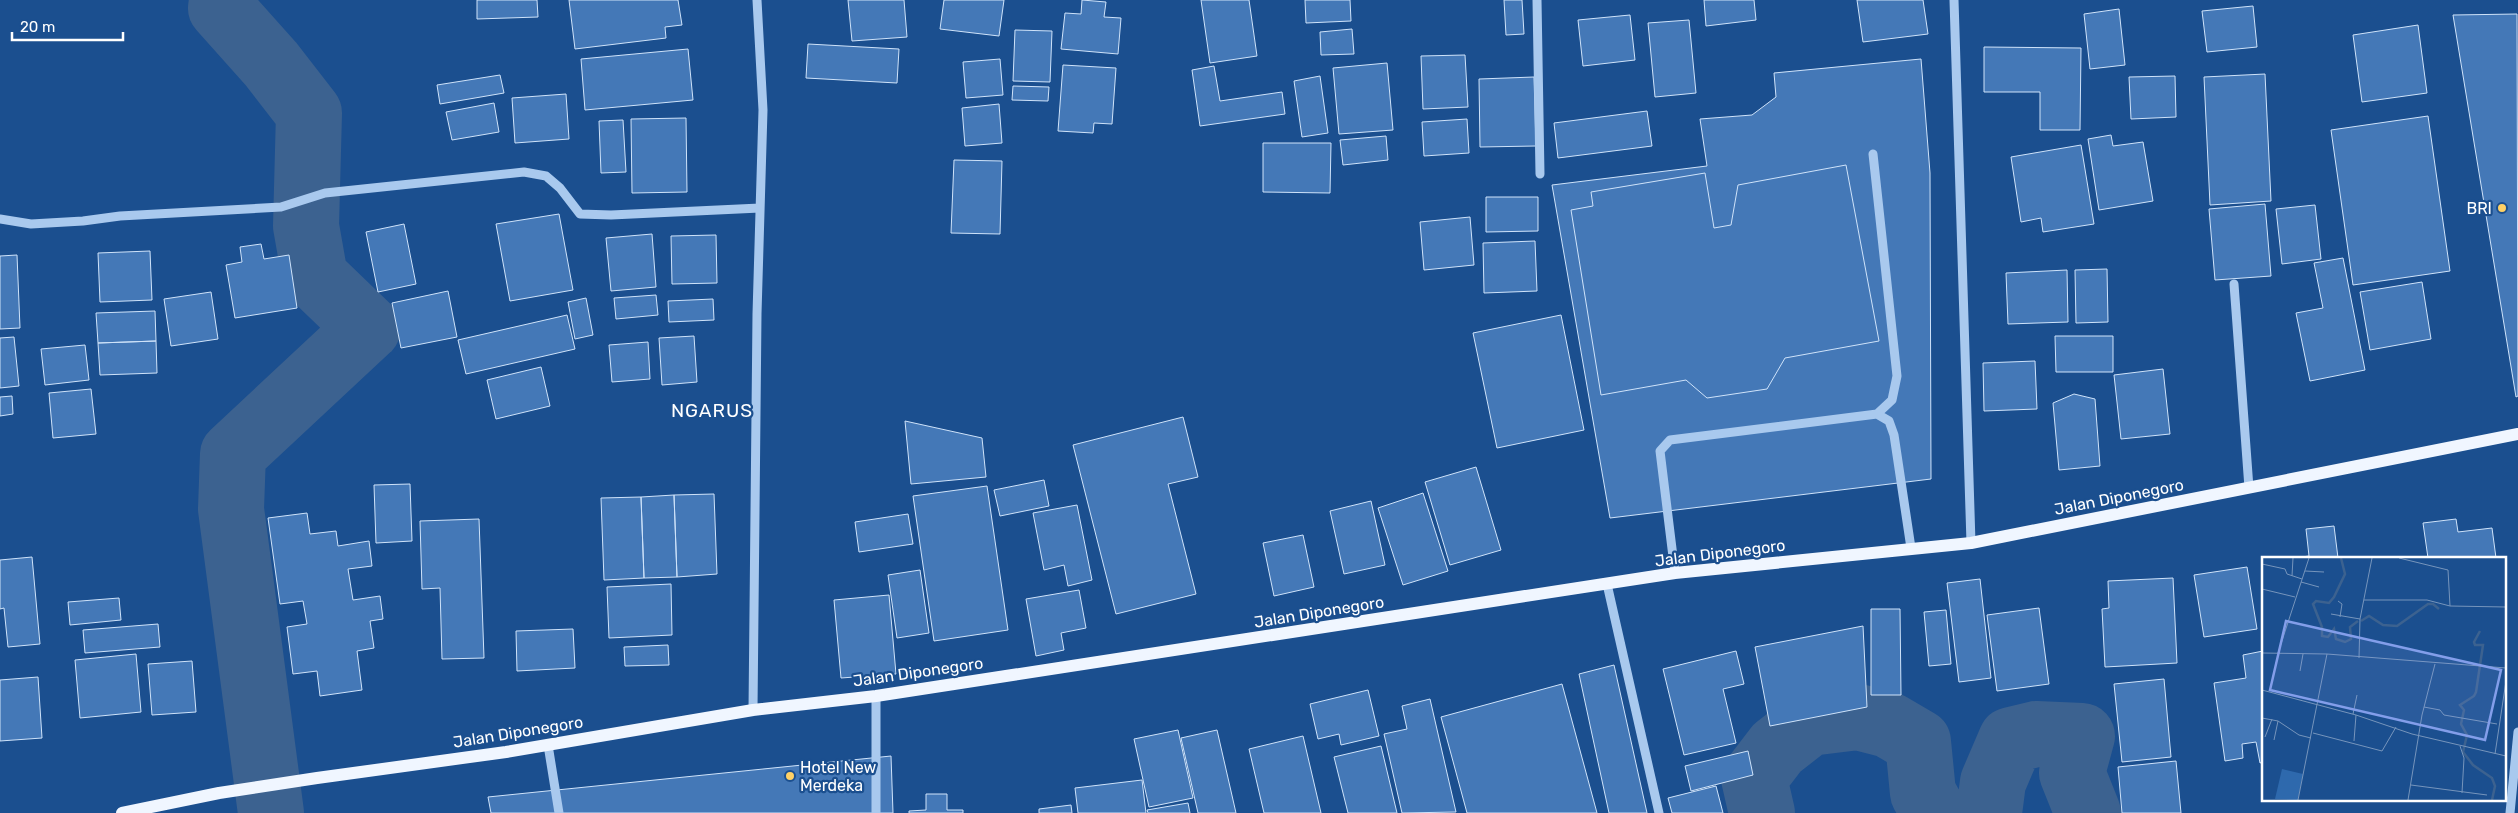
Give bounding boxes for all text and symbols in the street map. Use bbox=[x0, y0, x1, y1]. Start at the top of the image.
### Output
scale bar bbox=[12, 10, 124, 42]
text: 20 m bbox=[20, 18, 55, 36]
place label: BRI bbox=[2466, 199, 2492, 218]
marker: BRI bbox=[2496, 202, 2508, 214]
district label: NGARUS bbox=[671, 399, 753, 422]
street label: Jalan Diponegoro bbox=[2053, 475, 2185, 519]
street label: Jalan Diponegoro bbox=[1654, 536, 1786, 570]
inset map bbox=[2262, 557, 2506, 800]
street label: Jalan Diponegoro bbox=[1253, 592, 1385, 632]
street label: Jalan Diponegoro bbox=[852, 653, 984, 691]
street label: Jalan Diponegoro bbox=[452, 712, 584, 752]
place label: Hotel New Merdeka bbox=[800, 758, 876, 795]
marker: Hotel New Merdeka bbox=[784, 770, 796, 782]

